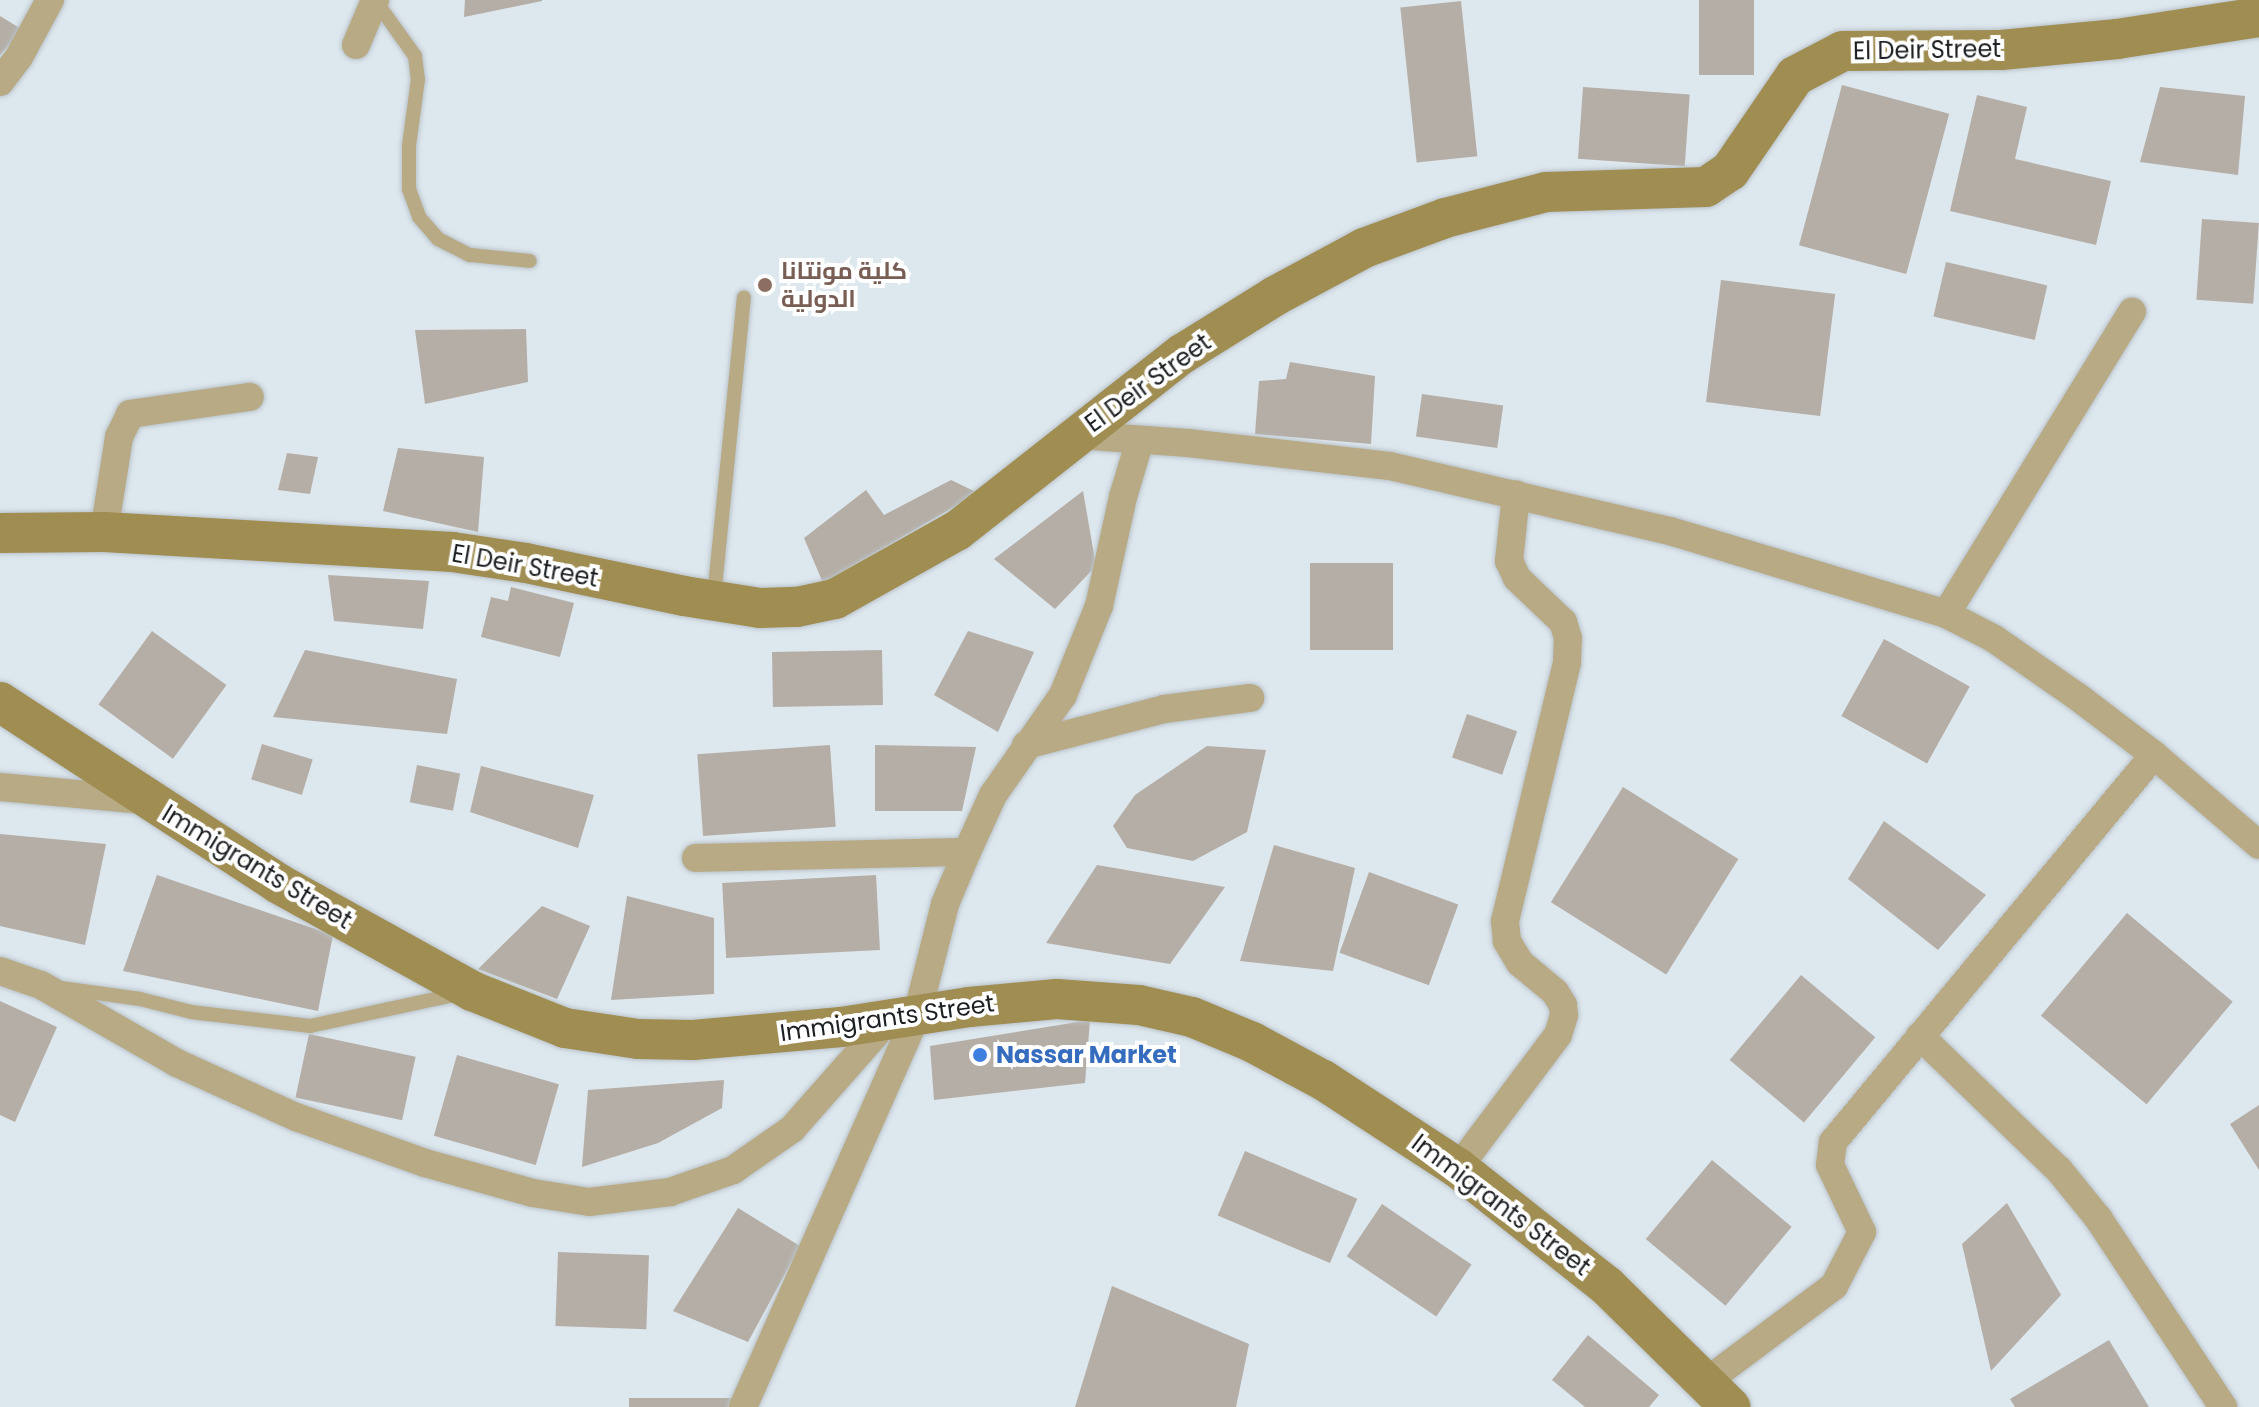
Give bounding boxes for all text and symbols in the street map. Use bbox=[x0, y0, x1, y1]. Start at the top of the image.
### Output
street label: El Deir Street bbox=[1853, 34, 2001, 66]
place label: كلية مونتانا الدولية bbox=[781, 257, 907, 313]
marker: كلية مونتانا الدولية bbox=[756, 276, 774, 294]
street label: El Deir Street bbox=[1080, 328, 1216, 438]
street label: El Deir Street bbox=[450, 539, 600, 593]
street label: Immigrants Street bbox=[157, 799, 357, 935]
street label: Immigrants Street bbox=[778, 989, 996, 1047]
place label: Nassar Market bbox=[996, 1041, 1177, 1069]
marker: Nassar Market bbox=[971, 1046, 989, 1064]
street label: Immigrants Street bbox=[1406, 1129, 1596, 1281]

